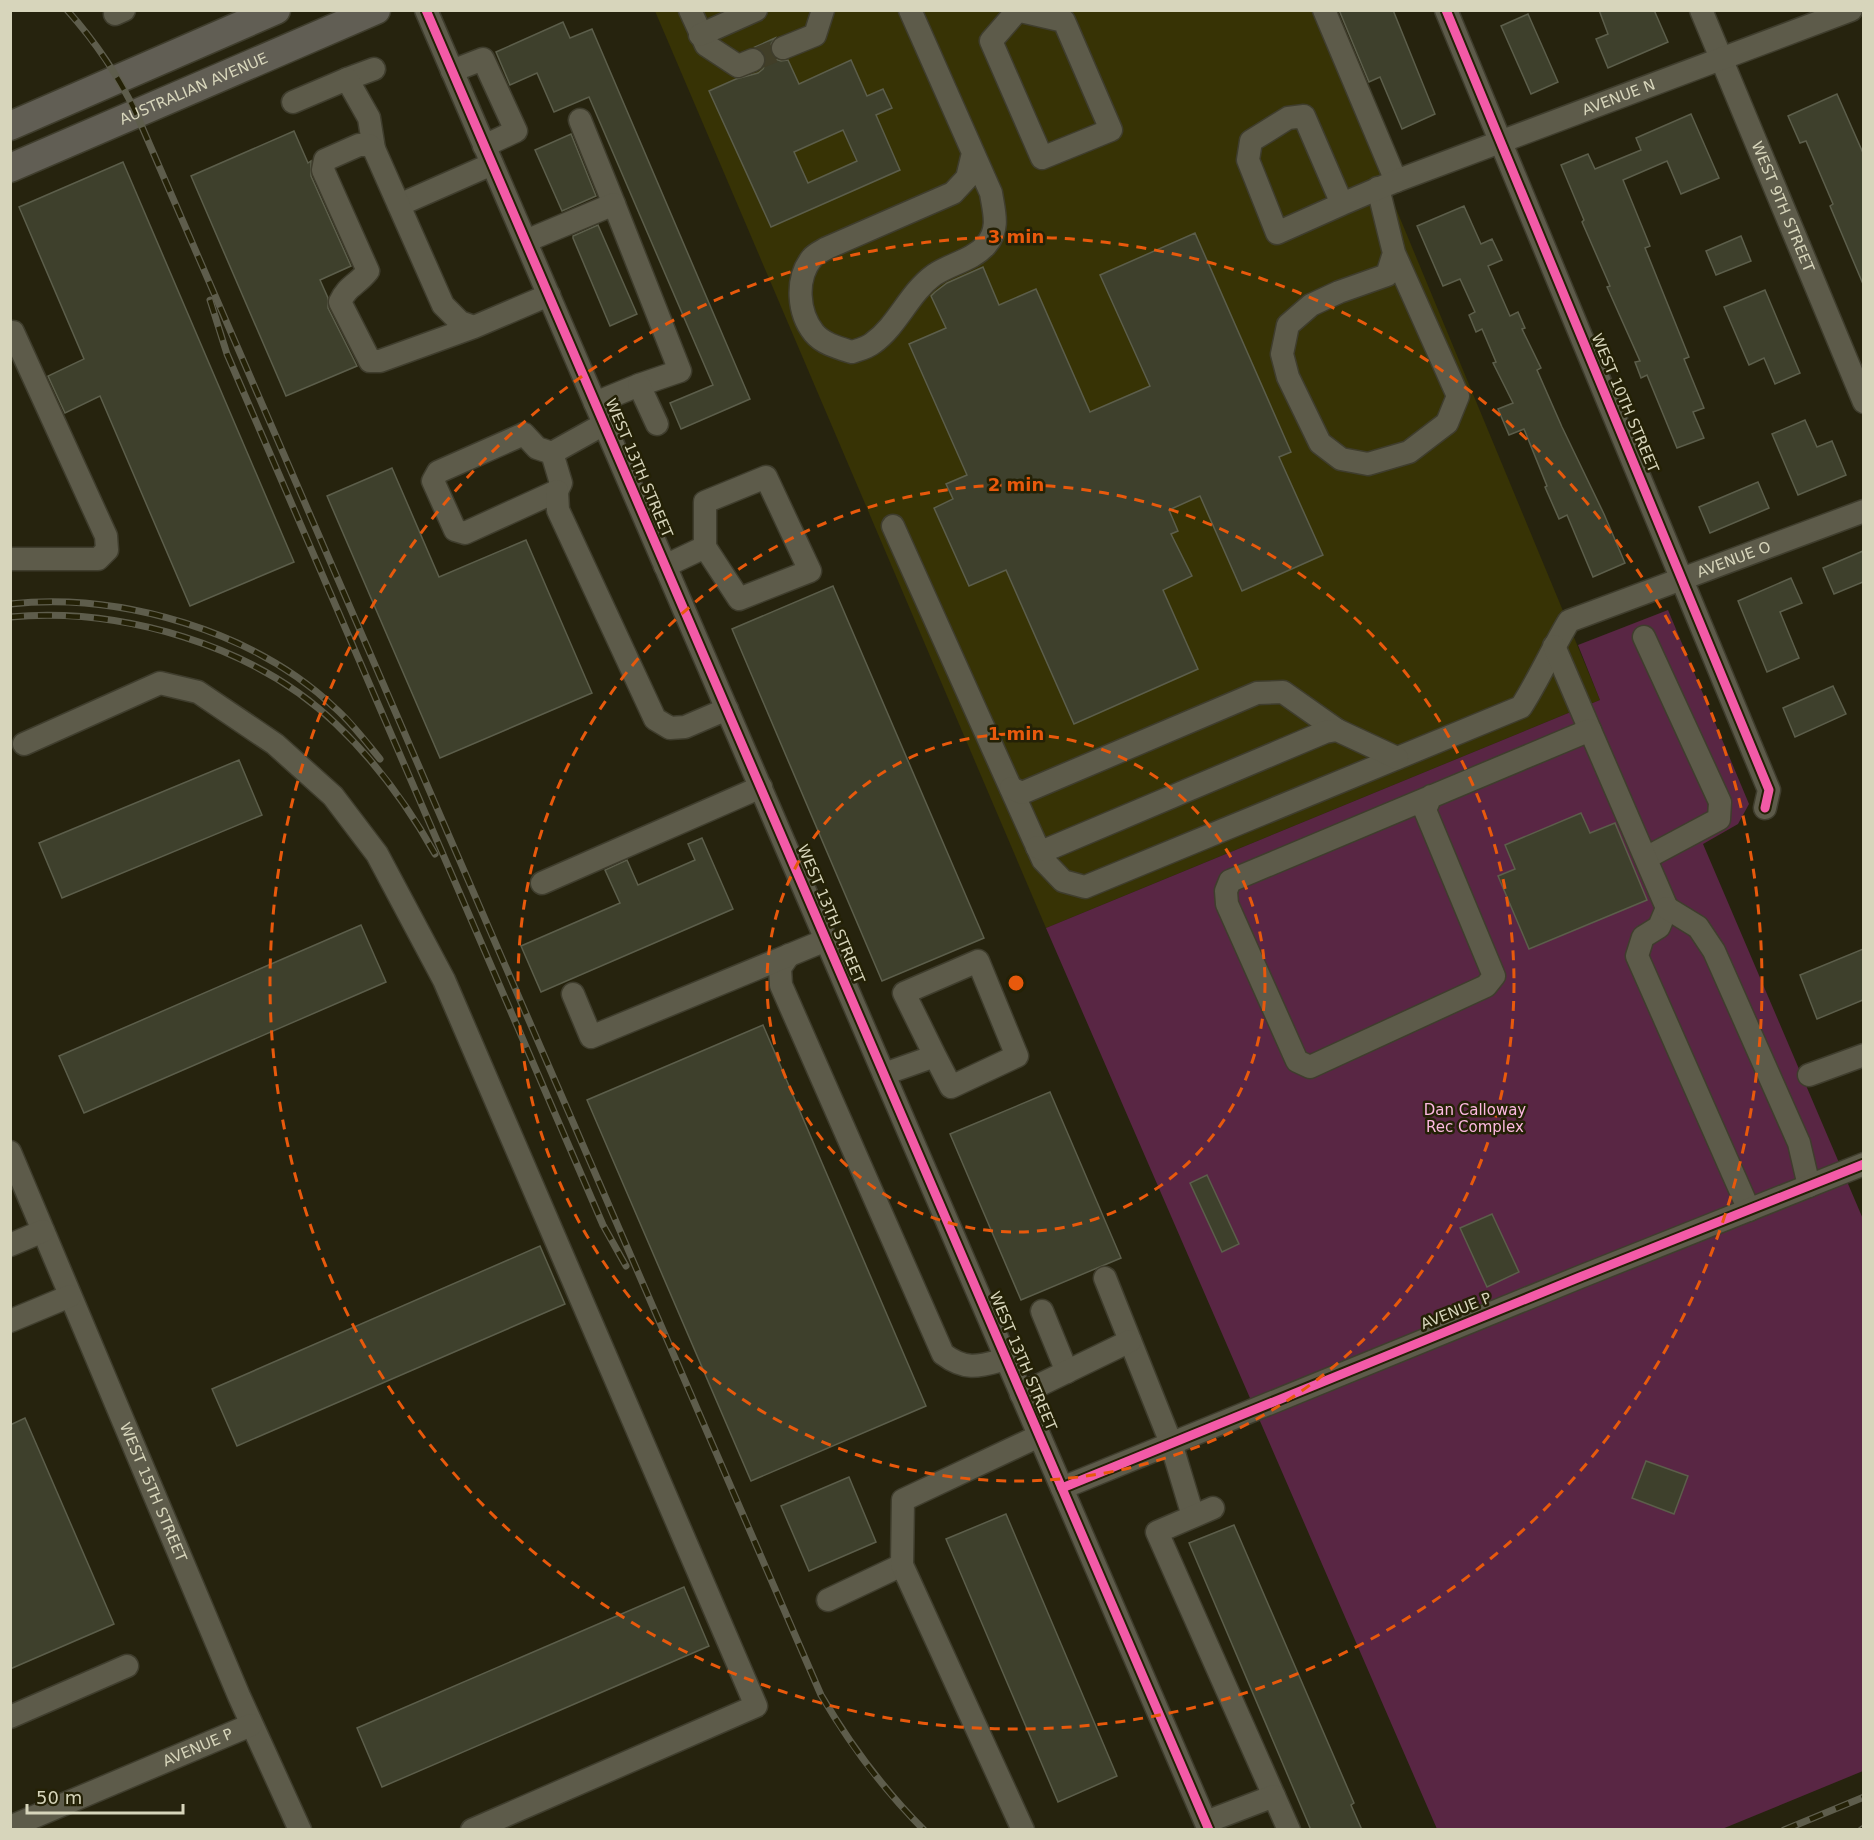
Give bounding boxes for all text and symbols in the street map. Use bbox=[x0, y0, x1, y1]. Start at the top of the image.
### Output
street label: AUSTRALIAN AVENUE bbox=[117, 49, 271, 129]
street label: AVENUE N bbox=[1579, 75, 1658, 119]
street label: WEST 9TH STREET bbox=[1748, 139, 1818, 275]
text: 3 min bbox=[988, 226, 1044, 247]
street label: WEST 10TH STREET bbox=[1588, 331, 1663, 476]
street label: WEST 13TH STREET bbox=[602, 396, 677, 541]
text: 2 min bbox=[988, 474, 1044, 495]
street label: AVENUE O bbox=[1694, 538, 1773, 582]
text: 1 min bbox=[988, 723, 1044, 744]
street label: WEST 13TH STREET bbox=[794, 842, 869, 987]
centre of rings bbox=[1006, 973, 1026, 993]
park label: Dan Calloway Rec Complex bbox=[1424, 1101, 1526, 1136]
street label: WEST 13TH STREET bbox=[986, 1289, 1061, 1434]
street label: AVENUE P bbox=[1418, 1289, 1494, 1333]
street label: WEST 15TH STREET bbox=[116, 1420, 191, 1565]
street label: AVENUE P bbox=[160, 1725, 236, 1770]
scale bar bbox=[27, 1777, 183, 1815]
text: 50 m bbox=[36, 1787, 82, 1808]

